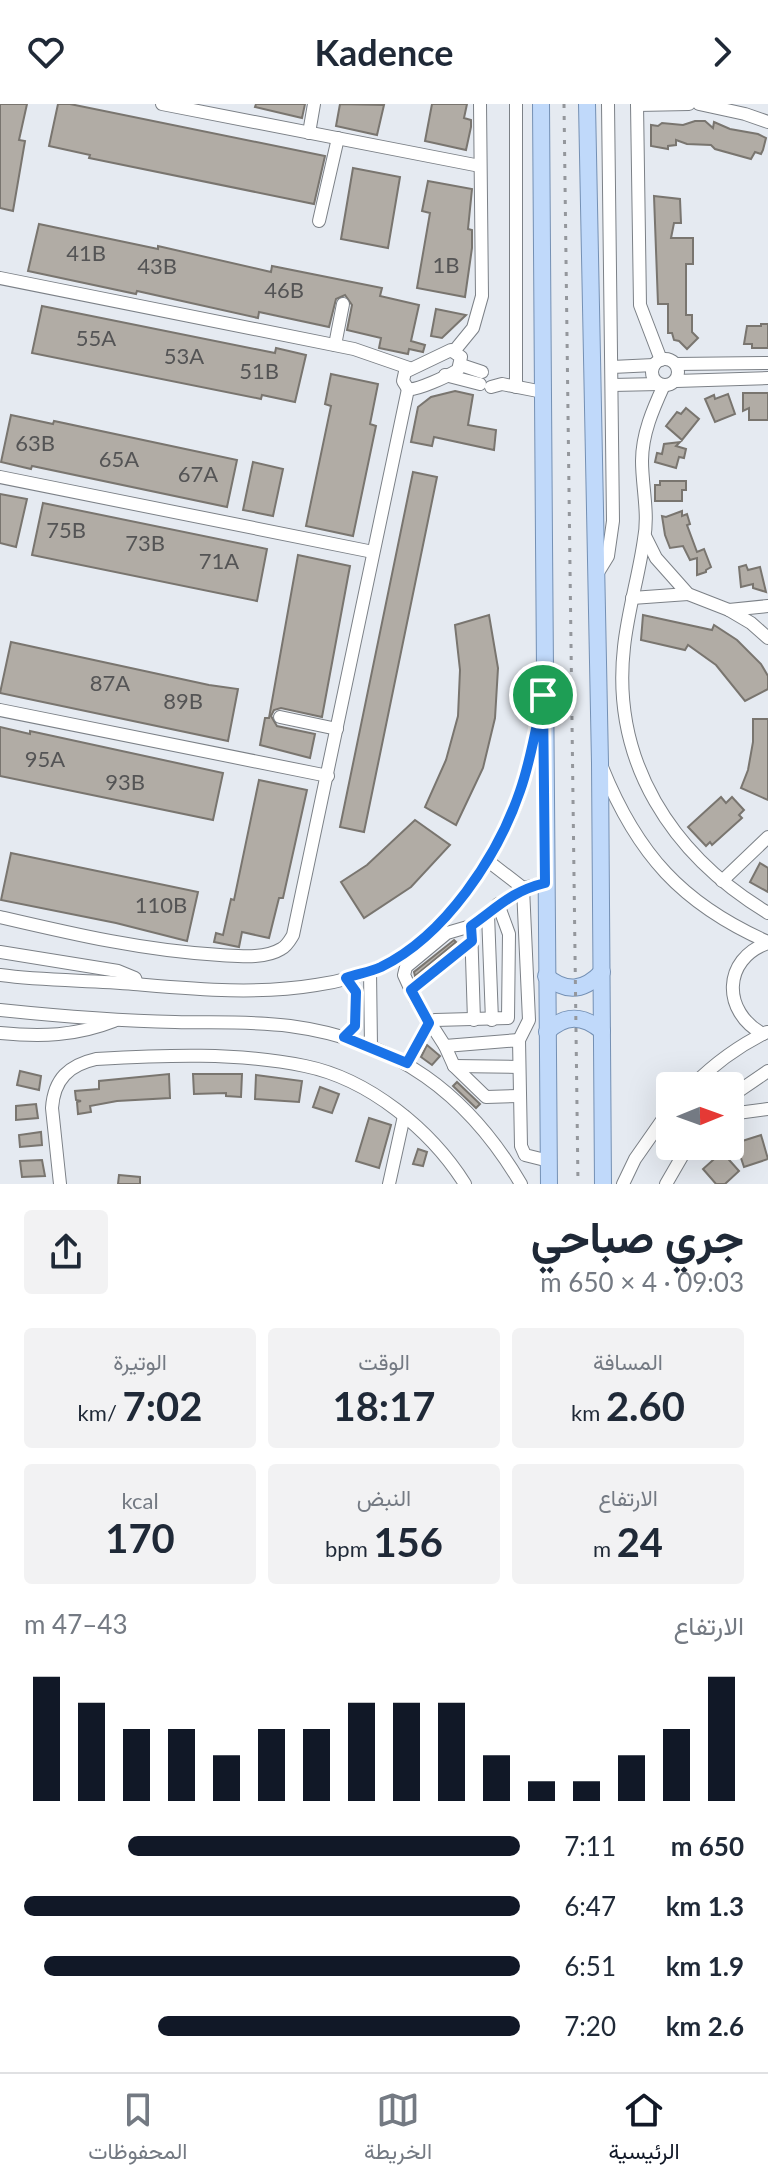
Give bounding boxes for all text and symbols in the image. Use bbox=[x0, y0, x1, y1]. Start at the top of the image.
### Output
icon: heart bbox=[24, 30, 68, 74]
text: Kadence bbox=[314, 30, 454, 74]
icon: forward bbox=[700, 30, 744, 74]
house number: 41B bbox=[66, 239, 106, 266]
house number: 1B bbox=[433, 251, 459, 278]
house number: 43B bbox=[137, 252, 177, 279]
house number: 46B bbox=[264, 276, 304, 303]
house number: 55A bbox=[76, 324, 116, 351]
house number: 53A bbox=[164, 342, 204, 369]
house number: 51B bbox=[239, 357, 279, 384]
house number: 63B bbox=[15, 429, 55, 456]
house number: 65A bbox=[99, 445, 139, 472]
house number: 67A bbox=[178, 460, 218, 487]
house number: 75B bbox=[46, 516, 86, 543]
house number: 73B bbox=[125, 529, 165, 556]
house number: 71A bbox=[199, 547, 239, 574]
pin bbox=[509, 661, 577, 729]
house number: 87A bbox=[90, 669, 130, 696]
icon: arrive bbox=[521, 673, 565, 717]
house number: 89B bbox=[163, 687, 203, 714]
house number: 95A bbox=[25, 745, 65, 772]
house number: 93B bbox=[105, 768, 145, 795]
house number: 110B bbox=[135, 891, 187, 918]
north arrow bbox=[656, 1072, 744, 1160]
map controls bbox=[656, 1072, 744, 1160]
button: share bbox=[24, 1210, 108, 1294]
text: جري صباحي bbox=[531, 1210, 744, 1262]
text: 09:03 · 4 × 650 m bbox=[540, 1266, 744, 1298]
text: الوتيرة bbox=[113, 1348, 167, 1375]
text: الوقت bbox=[358, 1348, 410, 1375]
text: المسافة bbox=[593, 1348, 663, 1375]
text: 7:02 bbox=[122, 1382, 202, 1430]
text: 18:17 bbox=[332, 1382, 436, 1430]
text: 2.60 bbox=[606, 1382, 685, 1430]
text: /km bbox=[78, 1399, 122, 1426]
text: km bbox=[571, 1399, 606, 1426]
text: النبض bbox=[357, 1484, 411, 1511]
text: الارتفاع bbox=[598, 1484, 658, 1511]
text: kcal bbox=[121, 1487, 159, 1514]
text: 170 bbox=[105, 1514, 175, 1562]
text: 156 bbox=[373, 1518, 443, 1566]
text: 24 bbox=[617, 1518, 663, 1566]
text: bpm bbox=[325, 1535, 373, 1562]
text: m bbox=[593, 1535, 617, 1562]
text: 43–47 m bbox=[24, 1608, 127, 1640]
text: الارتفاع bbox=[673, 1609, 744, 1641]
text: 7:11 bbox=[564, 1830, 616, 1862]
text: 650 m bbox=[671, 1830, 744, 1862]
text: 6:47 bbox=[564, 1890, 616, 1922]
text: 1.3 km bbox=[666, 1890, 744, 1922]
text: 6:51 bbox=[564, 1950, 616, 1982]
text: 1.9 km bbox=[666, 1950, 744, 1982]
text: 7:20 bbox=[564, 2010, 616, 2042]
text: 2.6 km bbox=[666, 2010, 744, 2042]
tab: المحفوظات bbox=[88, 2088, 187, 2171]
tab: الخريطة bbox=[364, 2088, 432, 2171]
tab: الرئيسية bbox=[609, 2088, 680, 2171]

